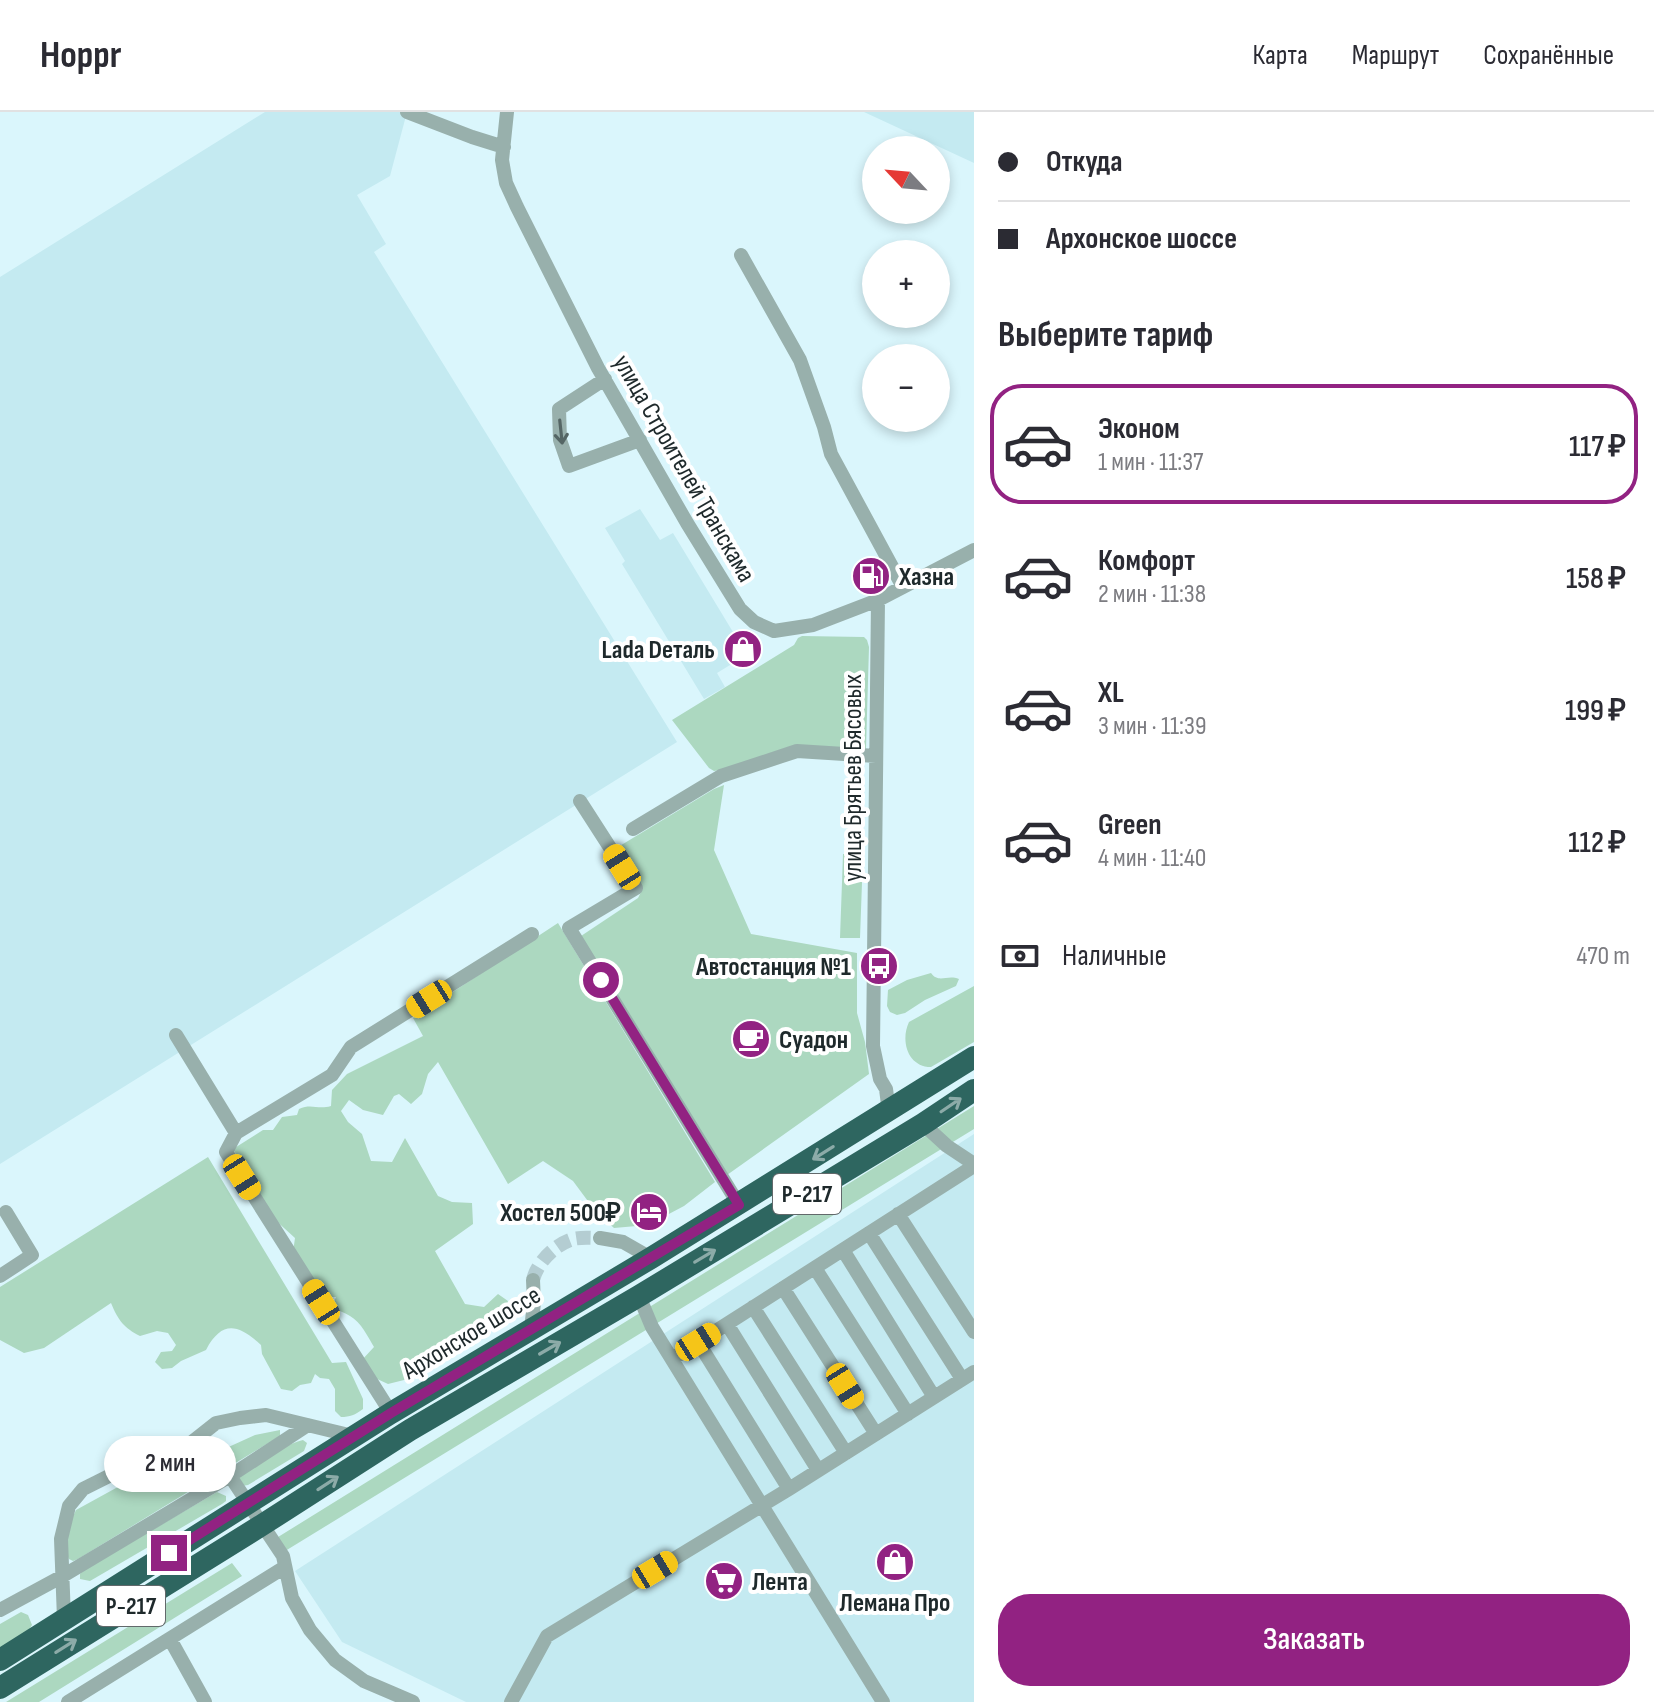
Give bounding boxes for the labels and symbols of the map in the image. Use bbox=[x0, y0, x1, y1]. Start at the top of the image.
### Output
north arrow bbox=[862, 136, 950, 224]
street label: улица Строителей Транскама bbox=[606, 350, 761, 588]
one-way arrow bbox=[553, 418, 568, 445]
fuel station icon: Хазна bbox=[850, 555, 892, 597]
place label: Хазна bbox=[898, 562, 954, 593]
shop icon: Lada Dеталь bbox=[722, 628, 764, 670]
place label: Lada Dеталь bbox=[601, 635, 715, 666]
street label: улица Брятьев Бясовых bbox=[838, 674, 869, 882]
car bbox=[599, 840, 645, 894]
bus stop icon: Автостанция №1 bbox=[858, 945, 900, 987]
place label: Автостанция №1 bbox=[695, 952, 851, 983]
route start bbox=[583, 962, 619, 998]
car bbox=[402, 976, 456, 1022]
cafe icon: Суадон bbox=[730, 1018, 772, 1060]
place label: Суадон bbox=[779, 1025, 848, 1056]
one-way arrow bbox=[939, 1097, 961, 1114]
one-way arrow bbox=[812, 1145, 835, 1161]
car bbox=[219, 1150, 265, 1204]
road number: Р-217 bbox=[773, 1174, 841, 1214]
hotel icon: Хостел 500₽ bbox=[628, 1191, 670, 1233]
place label: Хостел 500₽ bbox=[499, 1198, 621, 1229]
one-way arrow bbox=[693, 1247, 716, 1263]
car bbox=[298, 1275, 344, 1329]
street label: Архонское шоссе bbox=[396, 1280, 547, 1387]
car bbox=[671, 1319, 725, 1365]
one-way arrow bbox=[538, 1340, 561, 1356]
car bbox=[822, 1359, 868, 1413]
callout: 2 мин bbox=[103, 1437, 235, 1493]
one-way arrow bbox=[316, 1474, 338, 1491]
route end bbox=[151, 1535, 187, 1571]
shop icon: Лемана Про bbox=[874, 1541, 916, 1583]
car bbox=[628, 1547, 682, 1593]
supermarket icon: Лента bbox=[703, 1560, 745, 1602]
place label: Лента bbox=[752, 1567, 808, 1598]
road number: Р-217 bbox=[97, 1586, 165, 1626]
place label: Лемана Про bbox=[840, 1588, 950, 1619]
one-way arrow bbox=[54, 1638, 77, 1654]

